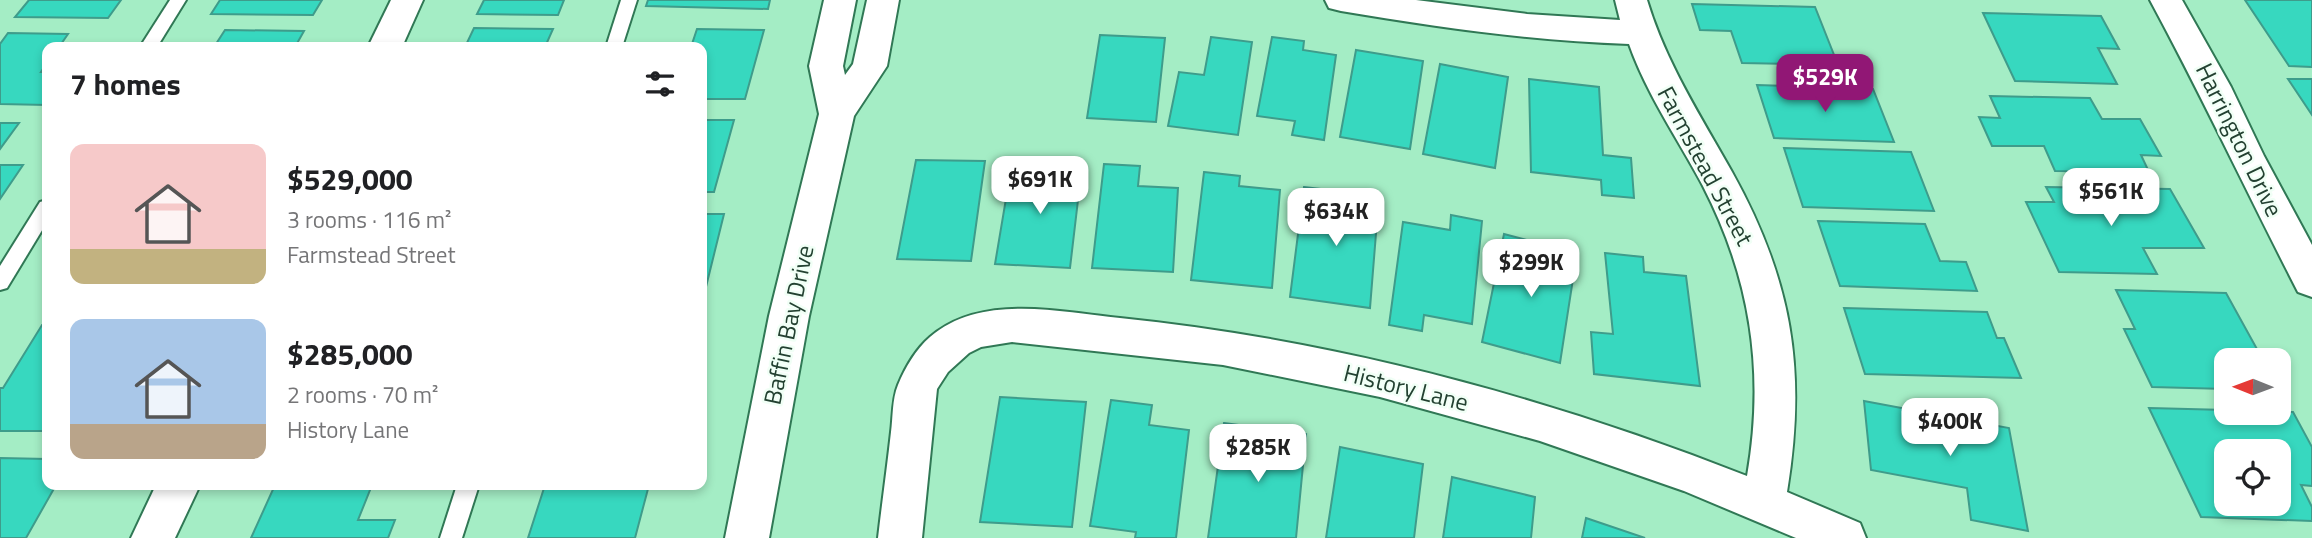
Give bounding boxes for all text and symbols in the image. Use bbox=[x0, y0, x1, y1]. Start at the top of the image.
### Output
pin: $529K bbox=[1776, 54, 1874, 114]
street label: Harrington Drive bbox=[2187, 57, 2293, 223]
text: $529K bbox=[1792, 59, 1858, 94]
text: 7 homes bbox=[70, 61, 181, 107]
icon: filters bbox=[641, 65, 679, 103]
street label: Farmstead Street bbox=[1649, 79, 1763, 252]
text: $529,000 bbox=[287, 156, 413, 202]
pin: $691K bbox=[991, 156, 1089, 216]
text: $691K bbox=[1007, 161, 1073, 196]
pin: $561K bbox=[2062, 168, 2160, 228]
icon: home bbox=[126, 172, 210, 256]
text: $561K bbox=[2078, 173, 2144, 208]
pin: $634K bbox=[1287, 188, 1385, 248]
text: $634K bbox=[1303, 193, 1369, 228]
text: 3 rooms · 116 m² bbox=[287, 202, 451, 237]
text: Farmstead Street bbox=[287, 237, 455, 272]
pin: $299K bbox=[1482, 240, 1580, 299]
street label: Baffin Bay Drive bbox=[754, 242, 822, 408]
text: $299K bbox=[1498, 244, 1564, 279]
text: $285,000 bbox=[287, 331, 413, 377]
icon: home bbox=[126, 347, 210, 431]
north arrow bbox=[2214, 348, 2291, 425]
map controls bbox=[2214, 348, 2291, 516]
street label: History Lane bbox=[1340, 354, 1472, 420]
text: 2 rooms · 70 m² bbox=[287, 377, 438, 412]
pin: $400K bbox=[1901, 398, 1999, 458]
text: $400K bbox=[1917, 403, 1983, 438]
text: History Lane bbox=[287, 412, 409, 447]
pin: $285K bbox=[1209, 424, 1307, 484]
text: $285K bbox=[1225, 429, 1291, 464]
button: locate bbox=[2214, 439, 2291, 516]

